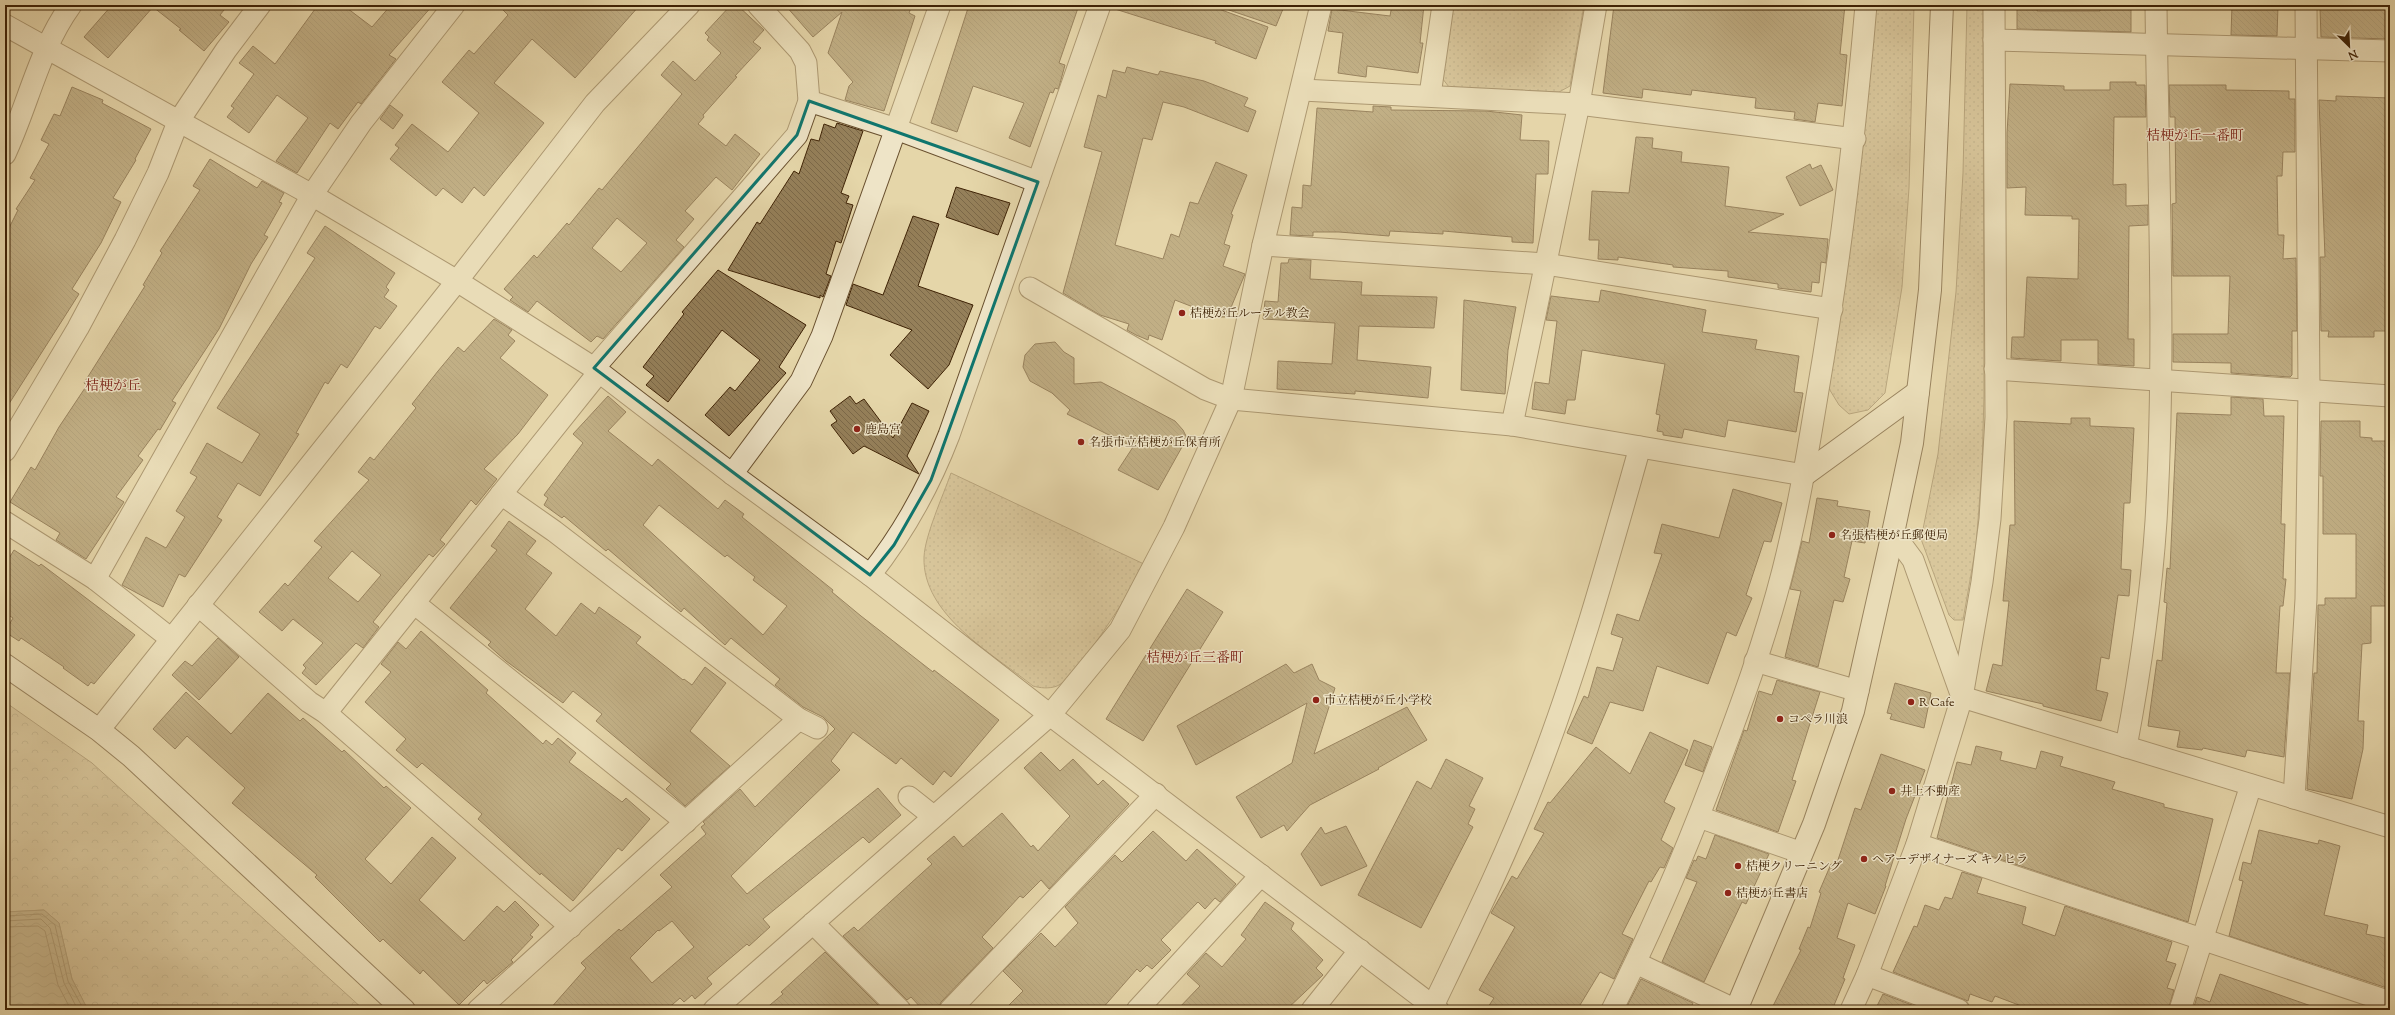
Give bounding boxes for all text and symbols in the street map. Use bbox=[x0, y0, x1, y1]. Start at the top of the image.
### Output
north arrow bbox=[2329, 26, 2369, 66]
text: N bbox=[2345, 45, 2361, 63]
district label: 桔梗が丘一番町 bbox=[2146, 127, 2244, 147]
place label: 桔梗が丘ルーテル教会 bbox=[1190, 305, 1309, 323]
marker: 桔梗が丘ルーテル教会 bbox=[1177, 308, 1187, 318]
district label: 桔梗が丘 bbox=[85, 377, 141, 397]
place label: 鹿島宮 bbox=[865, 421, 901, 439]
marker: 鹿島宮 bbox=[852, 424, 862, 434]
place label: 名張市立桔梗が丘保育所 bbox=[1089, 434, 1221, 452]
marker: 名張市立桔梗が丘保育所 bbox=[1076, 437, 1086, 447]
place label: 名張桔梗が丘郵便局 bbox=[1840, 527, 1948, 545]
marker: 名張桔梗が丘郵便局 bbox=[1827, 530, 1837, 540]
district label: 桔梗が丘三番町 bbox=[1146, 649, 1244, 669]
place label: 市立桔梗が丘小学校 bbox=[1324, 692, 1432, 710]
place label: R Cafe bbox=[1919, 694, 1955, 712]
marker: 市立桔梗が丘小学校 bbox=[1311, 695, 1321, 705]
marker: R Cafe bbox=[1906, 697, 1916, 707]
place label: コペラ川浪 bbox=[1788, 711, 1848, 729]
marker: コペラ川浪 bbox=[1775, 714, 1785, 724]
place label: 井上不動産 bbox=[1900, 783, 1960, 801]
marker: 井上不動産 bbox=[1887, 786, 1897, 796]
place label: ヘアーデザイナーズ キノヒラ bbox=[1872, 851, 2028, 869]
marker: ヘアーデザイナーズ キノヒラ bbox=[1859, 854, 1869, 864]
place label: 桔梗クリーニング bbox=[1746, 858, 1842, 876]
marker: 桔梗クリーニング bbox=[1733, 861, 1743, 871]
place label: 桔梗が丘書店 bbox=[1736, 885, 1808, 903]
marker: 桔梗が丘書店 bbox=[1723, 888, 1733, 898]

